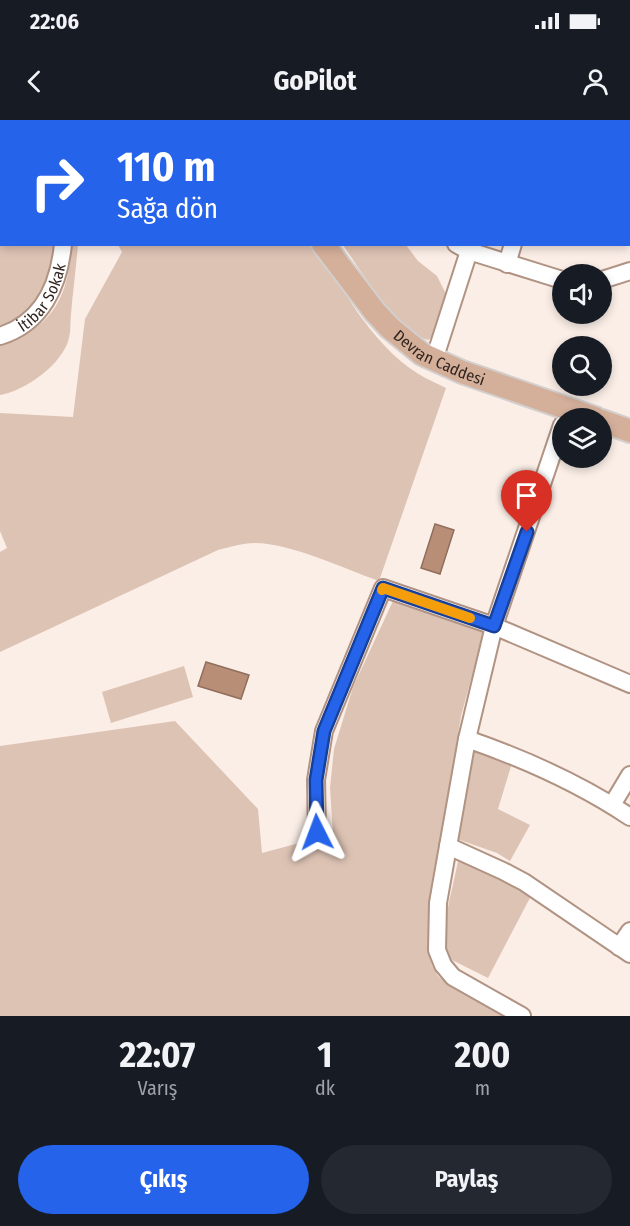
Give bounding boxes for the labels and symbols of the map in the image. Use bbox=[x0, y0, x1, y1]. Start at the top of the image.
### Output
street label: İtibar Sokak bbox=[14, 261, 70, 336]
street label: Devran Caddesi bbox=[390, 326, 488, 389]
pin bbox=[501, 470, 552, 532]
position arrow bbox=[285, 800, 349, 864]

